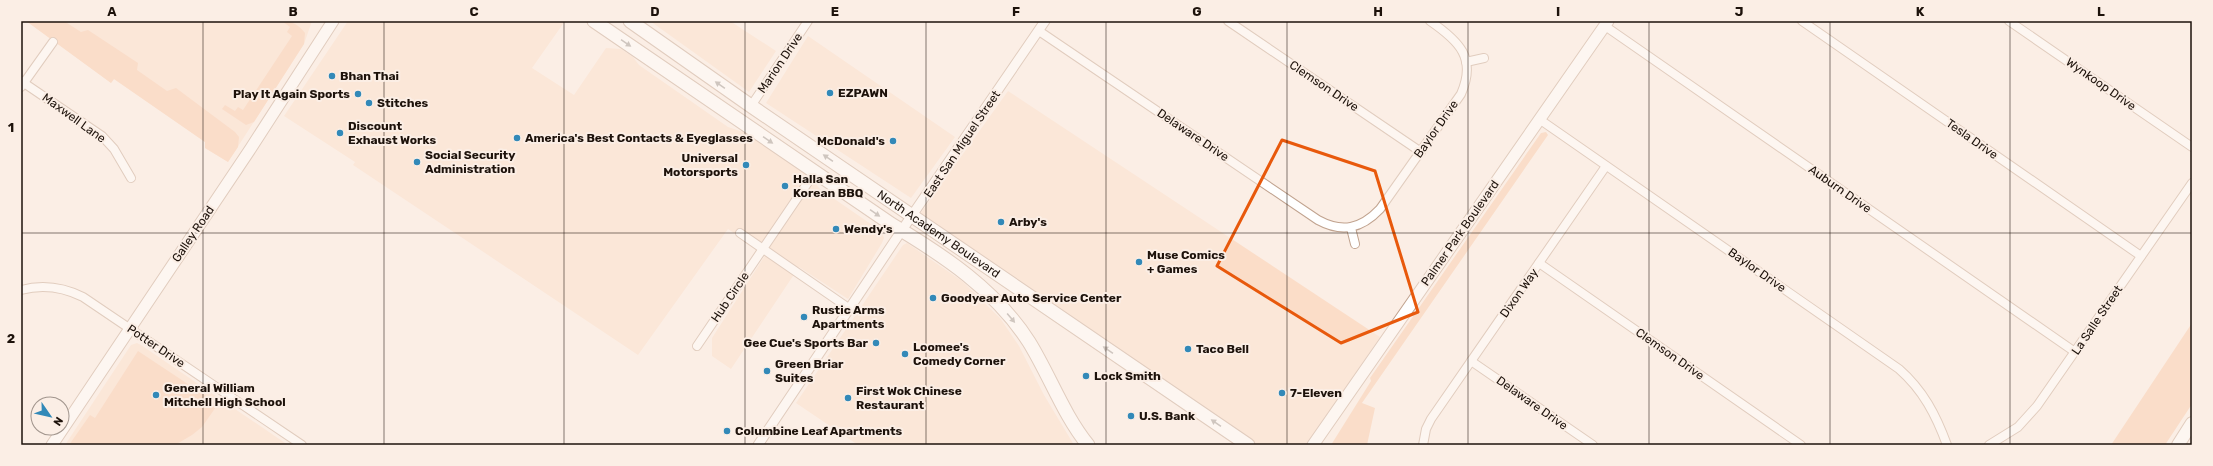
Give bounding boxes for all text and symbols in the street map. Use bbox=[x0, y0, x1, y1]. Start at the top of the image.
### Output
text: A bbox=[107, 4, 117, 19]
text: B bbox=[288, 4, 298, 19]
text: C bbox=[469, 4, 479, 19]
text: D bbox=[650, 4, 660, 19]
text: E bbox=[831, 4, 839, 19]
text: F bbox=[1012, 4, 1020, 19]
text: G bbox=[1192, 4, 1202, 19]
text: H bbox=[1373, 4, 1383, 19]
text: I bbox=[1556, 4, 1560, 19]
text: J bbox=[1735, 4, 1743, 19]
text: K bbox=[1916, 4, 1925, 19]
text: L bbox=[2097, 4, 2105, 19]
street label: Marion Drive bbox=[755, 30, 805, 96]
one-way arrow bbox=[621, 39, 631, 47]
street label: Wynkoop Drive bbox=[2063, 55, 2139, 113]
street label: Clemson Drive bbox=[1287, 58, 1361, 114]
place label: Bhan Thai bbox=[340, 69, 399, 83]
marker: Bhan Thai bbox=[327, 71, 337, 81]
one-way arrow bbox=[715, 81, 725, 89]
place label: EZPAWN bbox=[838, 86, 888, 100]
place label: Play It Again Sports bbox=[233, 87, 350, 101]
marker: EZPAWN bbox=[825, 88, 835, 98]
street label: East San Miguel Street bbox=[921, 88, 1003, 200]
marker: Play It Again Sports bbox=[353, 89, 363, 99]
street label: Maxwell Lane bbox=[40, 90, 109, 146]
place label: Stitches bbox=[377, 96, 429, 110]
street label: Baylor Drive bbox=[1411, 97, 1461, 160]
marker: Stitches bbox=[364, 98, 374, 108]
street label: Delaware Drive bbox=[1154, 106, 1232, 164]
street label: Tesla Drive bbox=[1943, 116, 2001, 162]
place label: Discount Exhaust Works bbox=[348, 119, 436, 147]
text: 1 bbox=[8, 120, 14, 135]
marker: Discount Exhaust Works bbox=[335, 128, 345, 138]
place label: America's Best Contacts & Eyeglasses bbox=[525, 131, 753, 145]
marker: America's Best Contacts & Eyeglasses bbox=[512, 133, 522, 143]
place label: McDonald's bbox=[817, 134, 885, 148]
one-way arrow bbox=[763, 136, 773, 144]
marker: McDonald's bbox=[888, 136, 898, 146]
place label: Social Security Administration bbox=[425, 148, 516, 176]
place label: Universal Motorsports bbox=[663, 151, 738, 179]
one-way arrow bbox=[822, 154, 833, 162]
marker: Social Security Administration bbox=[412, 157, 422, 167]
marker: Universal Motorsports bbox=[741, 160, 751, 170]
street label: Auburn Drive bbox=[1806, 162, 1874, 216]
place label: Halla San Korean BBQ bbox=[793, 172, 864, 200]
street label: Palmer Park Boulevard bbox=[1418, 178, 1502, 288]
marker: Halla San Korean BBQ bbox=[780, 181, 790, 191]
street label: North Academy Boulevard bbox=[875, 187, 1003, 281]
street label: Galley Road bbox=[169, 203, 217, 265]
one-way arrow bbox=[870, 209, 881, 217]
place label: Arby's bbox=[1009, 215, 1047, 229]
marker: Arby's bbox=[996, 217, 1006, 227]
place label: Wendy's bbox=[844, 222, 893, 236]
marker: Wendy's bbox=[831, 224, 841, 234]
street label: Baylor Drive bbox=[1726, 245, 1789, 295]
place label: Muse Comics + Games bbox=[1147, 248, 1225, 276]
marker: Muse Comics + Games bbox=[1134, 257, 1144, 267]
street label: Dixon Way bbox=[1497, 265, 1541, 320]
street label: Hub Circle bbox=[708, 269, 752, 325]
street label: La Salle Street bbox=[2069, 282, 2126, 357]
place label: Goodyear Auto Service Center bbox=[941, 291, 1122, 305]
marker: Goodyear Auto Service Center bbox=[928, 293, 938, 303]
place label: Rustic Arms Apartments bbox=[812, 303, 885, 331]
marker: Rustic Arms Apartments bbox=[799, 312, 809, 322]
one-way arrow bbox=[1007, 313, 1015, 323]
street label: Potter Drive bbox=[124, 322, 188, 371]
street label: Clemson Drive bbox=[1633, 325, 1707, 383]
text: 2 bbox=[7, 331, 15, 346]
place label: Gee Cue's Sports Bar bbox=[744, 336, 869, 350]
marker: Gee Cue's Sports Bar bbox=[871, 338, 881, 348]
place label: Loomee's Comedy Corner bbox=[913, 340, 1006, 368]
place label: Taco Bell bbox=[1196, 342, 1249, 356]
marker: Taco Bell bbox=[1183, 344, 1193, 354]
one-way arrow bbox=[1103, 346, 1113, 354]
marker: Loomee's Comedy Corner bbox=[900, 349, 910, 359]
place label: Green Briar Suites bbox=[775, 357, 844, 385]
marker: Green Briar Suites bbox=[762, 366, 772, 376]
place label: Lock Smith bbox=[1094, 369, 1161, 383]
marker: Lock Smith bbox=[1081, 371, 1091, 381]
street label: Delaware Drive bbox=[1494, 373, 1570, 433]
place label: General William Mitchell High School bbox=[164, 381, 286, 409]
place label: First Wok Chinese Restaurant bbox=[856, 384, 962, 412]
place label: 7-Eleven bbox=[1290, 386, 1342, 400]
marker: 7-Eleven bbox=[1277, 388, 1287, 398]
marker: General William Mitchell High School bbox=[151, 390, 161, 400]
marker: First Wok Chinese Restaurant bbox=[843, 393, 853, 403]
north arrow bbox=[30, 396, 70, 436]
place label: U.S. Bank bbox=[1139, 409, 1195, 423]
marker: U.S. Bank bbox=[1126, 411, 1136, 421]
text: N bbox=[50, 414, 65, 428]
one-way arrow bbox=[1210, 419, 1221, 427]
place label: Columbine Leaf Apartments bbox=[735, 424, 903, 438]
marker: Columbine Leaf Apartments bbox=[722, 426, 732, 436]

